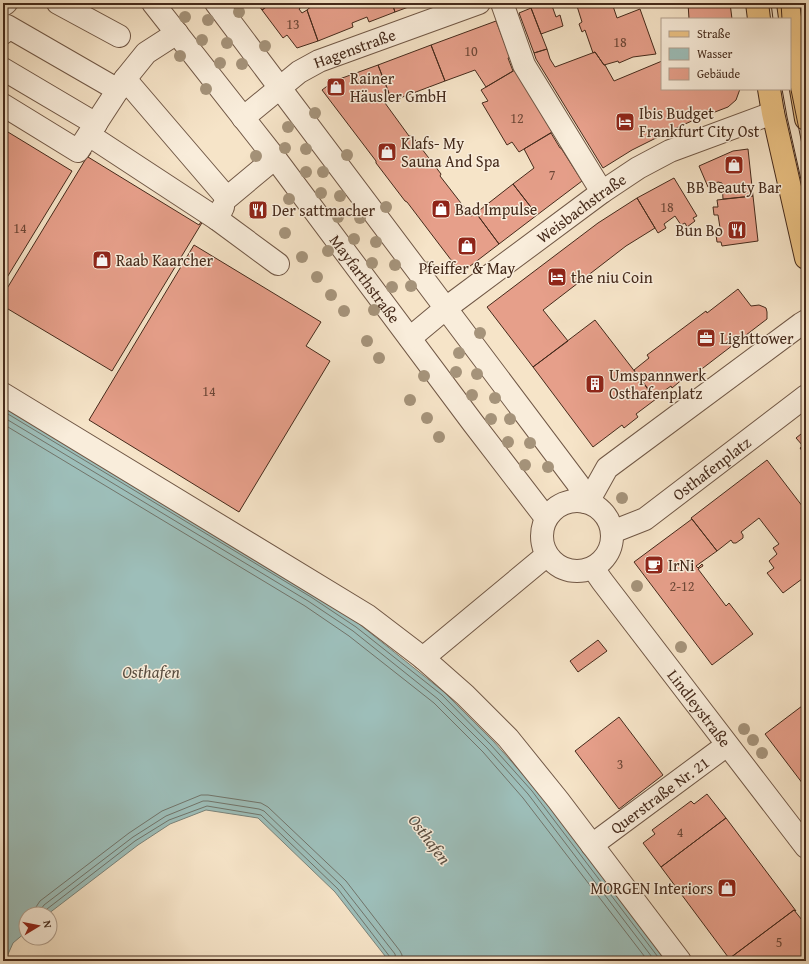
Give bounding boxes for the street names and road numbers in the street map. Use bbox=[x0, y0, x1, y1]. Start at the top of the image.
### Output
street label: Hagenstraße bbox=[310, 22, 399, 74]
street label: Weisbachstraße bbox=[531, 167, 631, 249]
street label: Mayfarthstraße bbox=[324, 229, 406, 328]
street label: Osthafenplatz bbox=[667, 430, 756, 506]
street label: Lindleystraße bbox=[662, 664, 737, 752]
street label: Querstraße Nr. 21 bbox=[605, 750, 714, 840]

